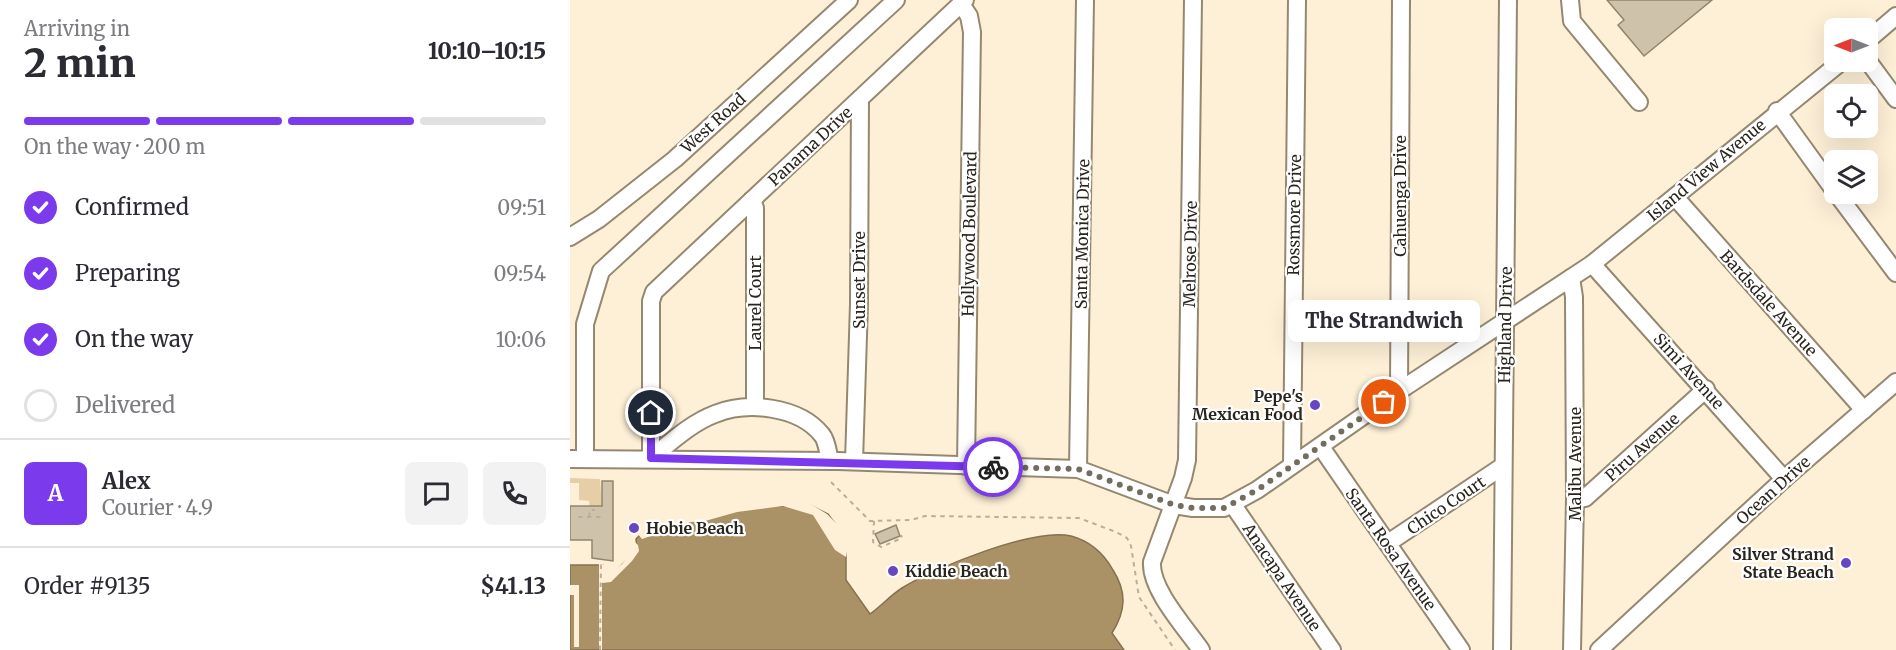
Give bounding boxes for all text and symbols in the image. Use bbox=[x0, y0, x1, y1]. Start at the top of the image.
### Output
text: Arriving in bbox=[24, 16, 130, 41]
north arrow bbox=[1824, 18, 1878, 72]
map controls bbox=[1824, 18, 1878, 204]
text: 10:10–10:15 bbox=[428, 37, 546, 65]
text: 2 min bbox=[24, 39, 136, 88]
button: locate bbox=[1824, 84, 1878, 138]
street label: West Road bbox=[676, 88, 750, 158]
street label: Panama Drive bbox=[764, 102, 856, 190]
street label: Island View Avenue bbox=[1643, 115, 1769, 225]
text: On the way · 200 m bbox=[24, 134, 205, 159]
street label: Cahuenga Drive bbox=[1390, 135, 1410, 257]
button: layers bbox=[1824, 150, 1878, 204]
street label: Hollywood Boulevard bbox=[958, 151, 980, 317]
street label: Rossmore Drive bbox=[1283, 154, 1305, 276]
street label: Santa Monica Drive bbox=[1071, 159, 1093, 309]
icon: check bbox=[24, 191, 57, 224]
text: Confirmed bbox=[75, 193, 189, 221]
text: 09:51 bbox=[497, 195, 546, 220]
street label: Melrose Drive bbox=[1179, 200, 1201, 308]
street label: Sunset Drive bbox=[849, 231, 869, 329]
street label: Bardsdale Avenue bbox=[1716, 246, 1822, 360]
street label: Laurel Court bbox=[745, 254, 765, 351]
icon: check bbox=[24, 257, 57, 290]
text: Preparing bbox=[75, 259, 180, 287]
text: 09:54 bbox=[493, 261, 546, 286]
street label: Highland Drive bbox=[1494, 266, 1516, 384]
callout: The Strandwich bbox=[1288, 300, 1480, 342]
text: The Strandwich bbox=[1305, 308, 1463, 333]
icon: check bbox=[24, 323, 57, 356]
text: On the way bbox=[75, 325, 193, 353]
text: 10:06 bbox=[496, 327, 546, 352]
street label: Simi Avenue bbox=[1650, 329, 1728, 413]
pin bbox=[1358, 376, 1409, 427]
icon: bag bbox=[1367, 385, 1400, 418]
place label: Pepe's Mexican Food bbox=[1192, 386, 1303, 424]
pin bbox=[625, 387, 676, 438]
text: Delivered bbox=[75, 391, 175, 419]
icon: home bbox=[634, 396, 667, 429]
marker: Pepe's Mexican Food bbox=[1308, 398, 1322, 412]
street label: Malibu Avenue bbox=[1565, 407, 1585, 521]
street label: Piru Avenue bbox=[1601, 409, 1683, 485]
courier bbox=[963, 437, 1023, 497]
icon: bike bbox=[977, 451, 1010, 484]
street label: Ocean Drive bbox=[1732, 452, 1814, 528]
button: chat bbox=[405, 462, 468, 525]
button: phone bbox=[483, 462, 546, 525]
text: Alex bbox=[102, 467, 151, 495]
street label: Chico Court bbox=[1403, 471, 1490, 538]
text: A bbox=[48, 479, 63, 507]
street label: Santa Rosa Avenue bbox=[1341, 484, 1441, 614]
text: Courier · 4.9 bbox=[102, 495, 213, 520]
place label: Hobie Beach bbox=[646, 518, 744, 538]
street label: Anacapa Avenue bbox=[1238, 519, 1325, 635]
marker: Hobie Beach bbox=[627, 521, 641, 535]
place label: Silver Strand State Beach bbox=[1732, 544, 1834, 582]
marker: Silver Strand State Beach bbox=[1839, 556, 1853, 570]
place label: Kiddie Beach bbox=[905, 561, 1008, 581]
marker: Kiddie Beach bbox=[886, 564, 900, 578]
text: Order #9135 bbox=[24, 572, 151, 600]
text: $41.13 bbox=[480, 572, 546, 600]

